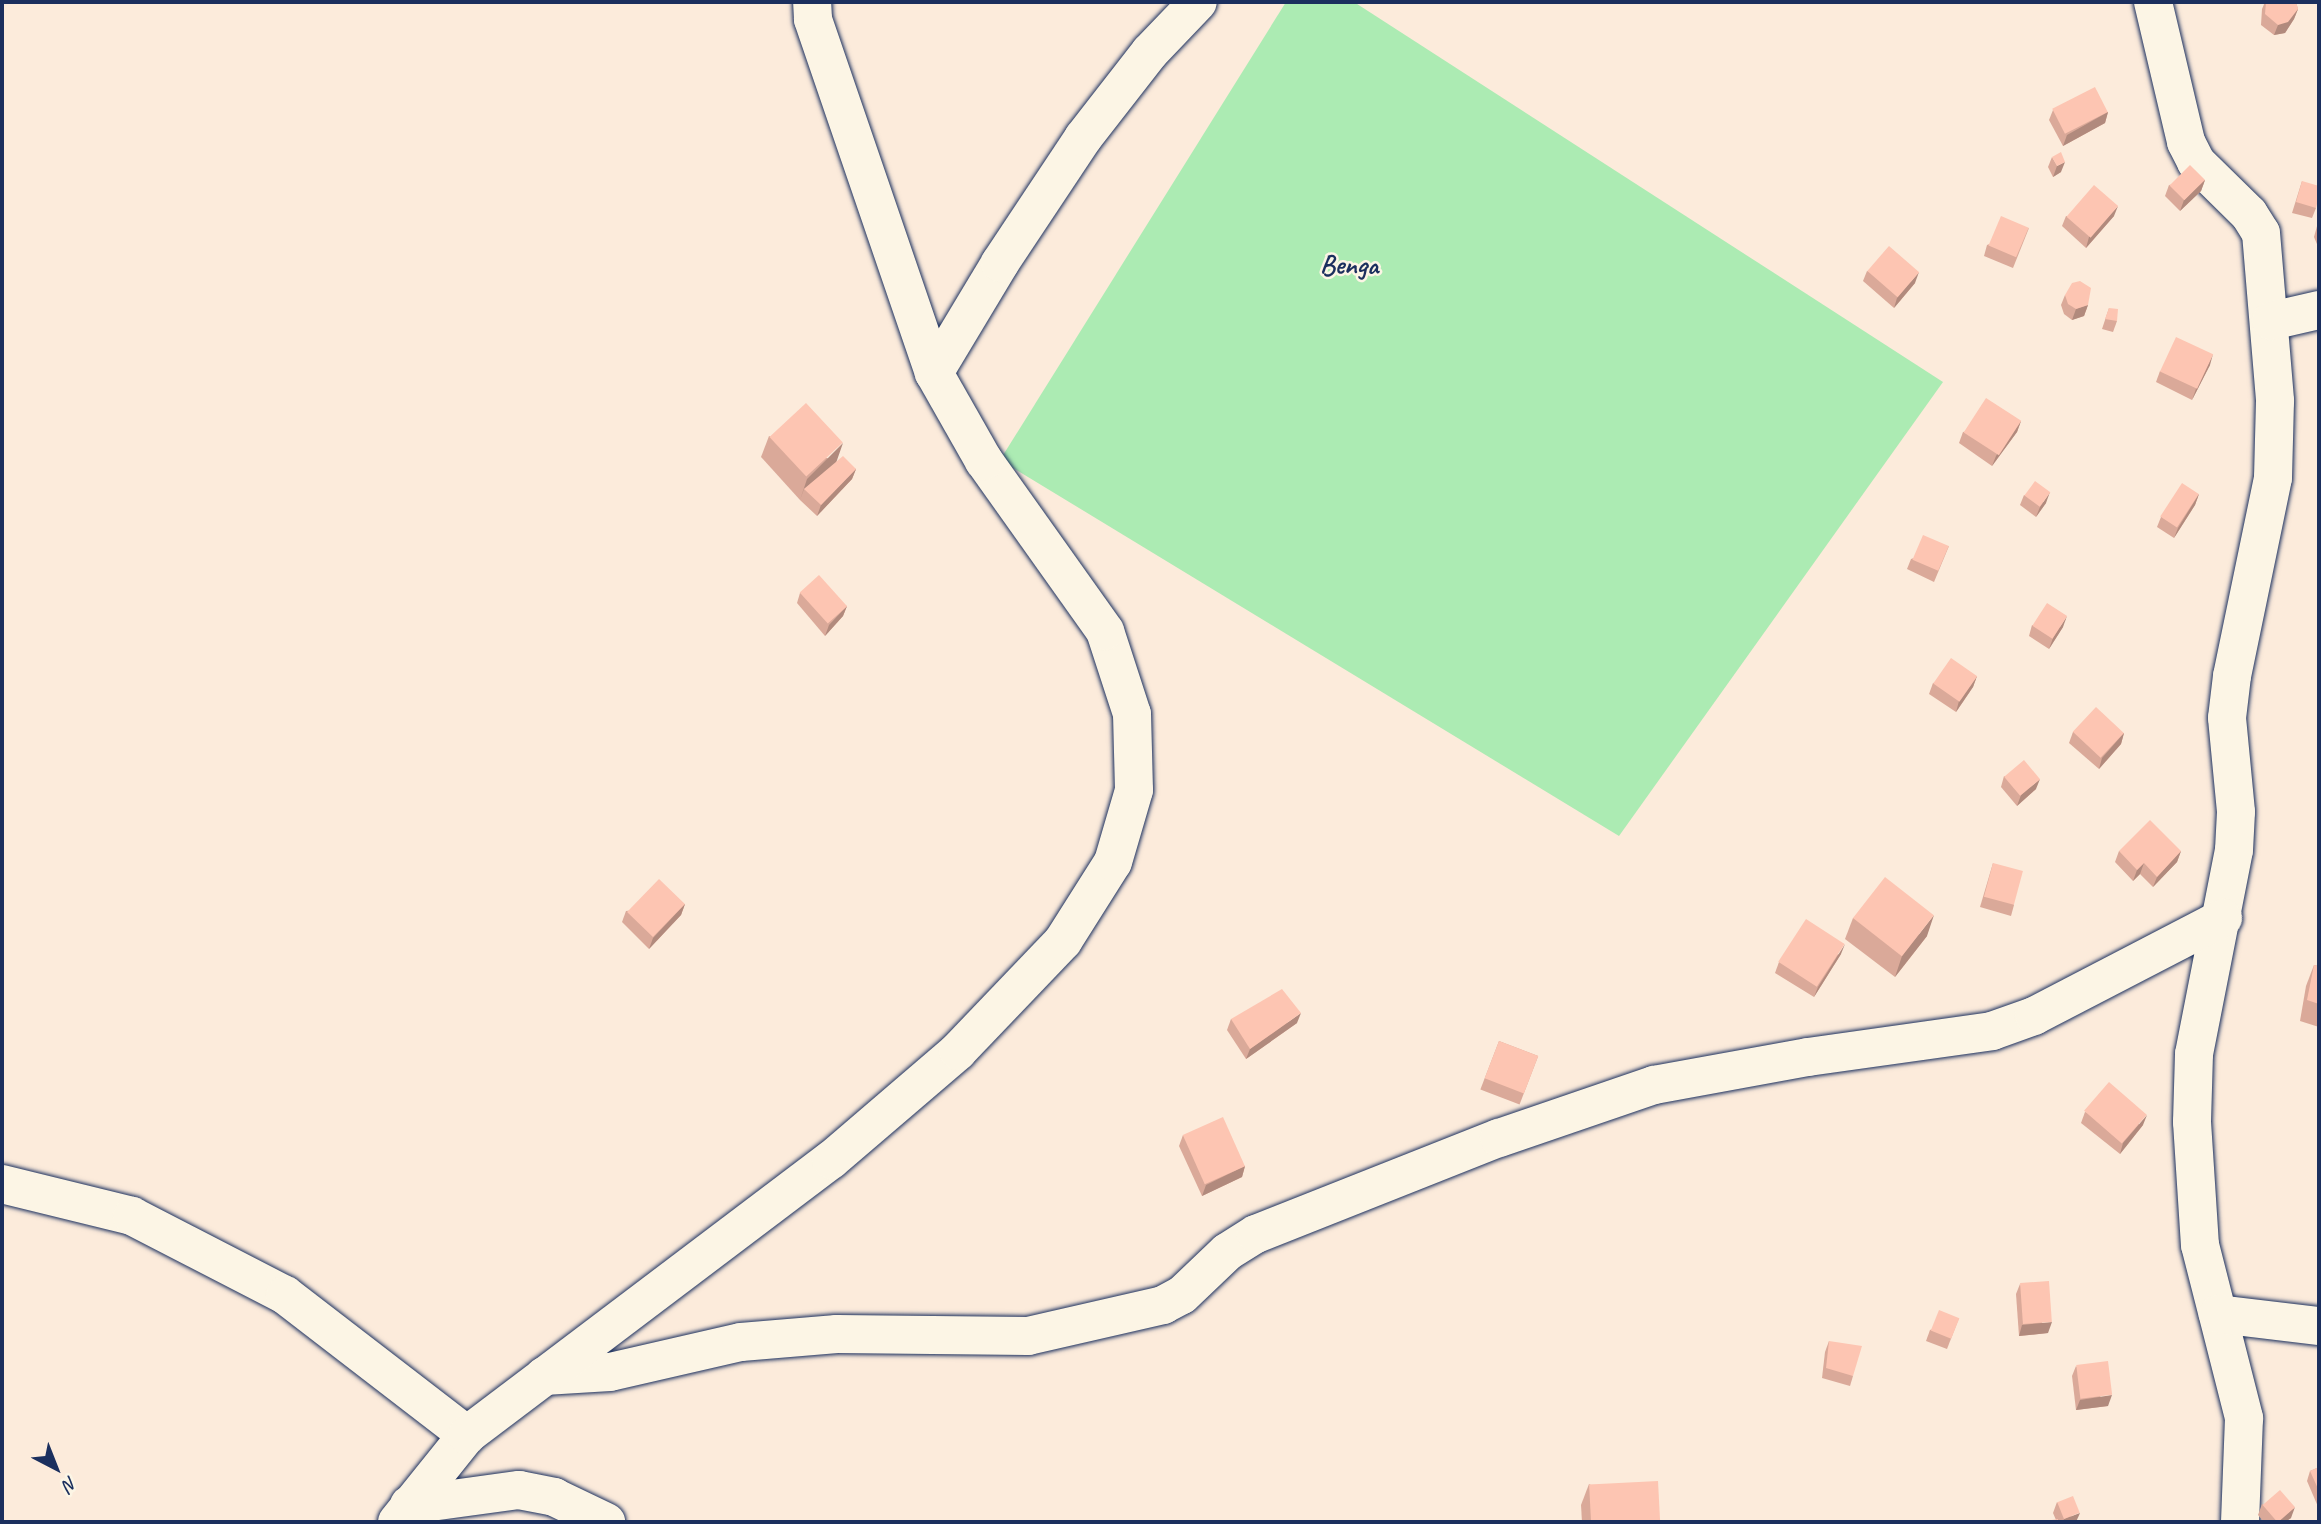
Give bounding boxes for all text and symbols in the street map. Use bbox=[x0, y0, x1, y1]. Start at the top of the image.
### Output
district label: Benga bbox=[1320, 248, 1378, 282]
north arrow bbox=[21, 1433, 91, 1503]
text: N bbox=[58, 1471, 82, 1496]

